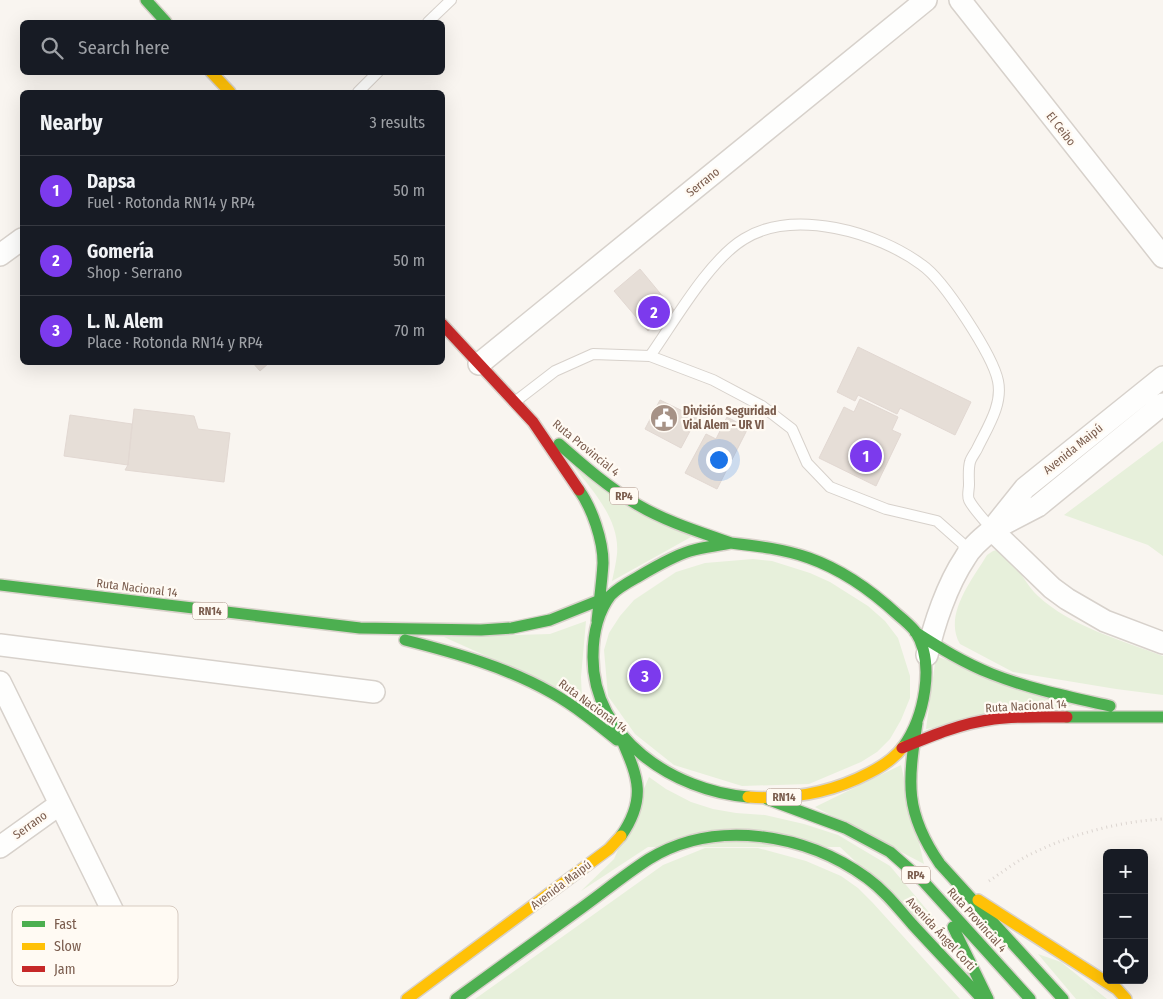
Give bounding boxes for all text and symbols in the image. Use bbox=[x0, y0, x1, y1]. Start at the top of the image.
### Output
search box bbox=[20, 20, 445, 75]
icon: search bbox=[38, 34, 66, 62]
text: Search here bbox=[78, 36, 170, 59]
street label: El Ceibo bbox=[1043, 109, 1079, 149]
text: Nearby bbox=[40, 110, 102, 136]
text: 3 results bbox=[369, 113, 425, 132]
street label: Serrano bbox=[684, 164, 722, 200]
text: Dapsa bbox=[87, 170, 136, 193]
text: 1 bbox=[53, 181, 59, 200]
text: 50 m bbox=[393, 181, 425, 200]
text: Fuel · Rotonda RN14 y RP4 bbox=[87, 193, 255, 212]
text: Gomería bbox=[87, 240, 154, 263]
text: 2 bbox=[52, 251, 60, 270]
text: 50 m bbox=[393, 251, 425, 270]
text: Shop · Serrano bbox=[87, 263, 182, 282]
pin: 2 bbox=[638, 293, 670, 331]
text: L. N. Alem bbox=[87, 310, 163, 333]
text: 3 bbox=[52, 321, 60, 340]
text: 70 m bbox=[394, 321, 425, 340]
text: Place · Rotonda RN14 y RP4 bbox=[87, 333, 263, 352]
public building icon: División Seguridad Vial Alem - UR VI bbox=[649, 403, 679, 433]
place label: División Seguridad Vial Alem - UR VI bbox=[682, 404, 776, 432]
street label: Ruta Provincial 4 bbox=[550, 417, 622, 479]
street label: Avenida Maipú bbox=[1041, 421, 1105, 477]
pin: 1 bbox=[850, 437, 882, 475]
your location bbox=[706, 447, 732, 473]
road number: RP4 bbox=[610, 488, 638, 504]
street label: Ruta Nacional 14 bbox=[96, 576, 179, 600]
road number: RN14 bbox=[192, 602, 228, 620]
pin: 3 bbox=[629, 657, 661, 695]
street label: Ruta Nacional 14 bbox=[556, 676, 630, 736]
street label: Ruta Nacional 14 bbox=[985, 697, 1067, 715]
road number: RN14 bbox=[766, 789, 802, 806]
street label: Serrano bbox=[10, 808, 50, 842]
map controls bbox=[1103, 849, 1148, 984]
button: + bbox=[1103, 849, 1148, 894]
street label: Avenida Maipú bbox=[528, 858, 594, 912]
road number: RP4 bbox=[902, 866, 930, 884]
street label: Ruta Provincial 4 bbox=[944, 885, 1010, 955]
street label: Avenida Ángel Corti bbox=[903, 894, 979, 974]
button: − bbox=[1103, 894, 1148, 939]
legend bbox=[12, 906, 178, 986]
text: Fast bbox=[54, 916, 77, 933]
text: Slow bbox=[54, 938, 81, 955]
button: locate bbox=[1103, 939, 1148, 984]
text: Jam bbox=[54, 961, 75, 978]

